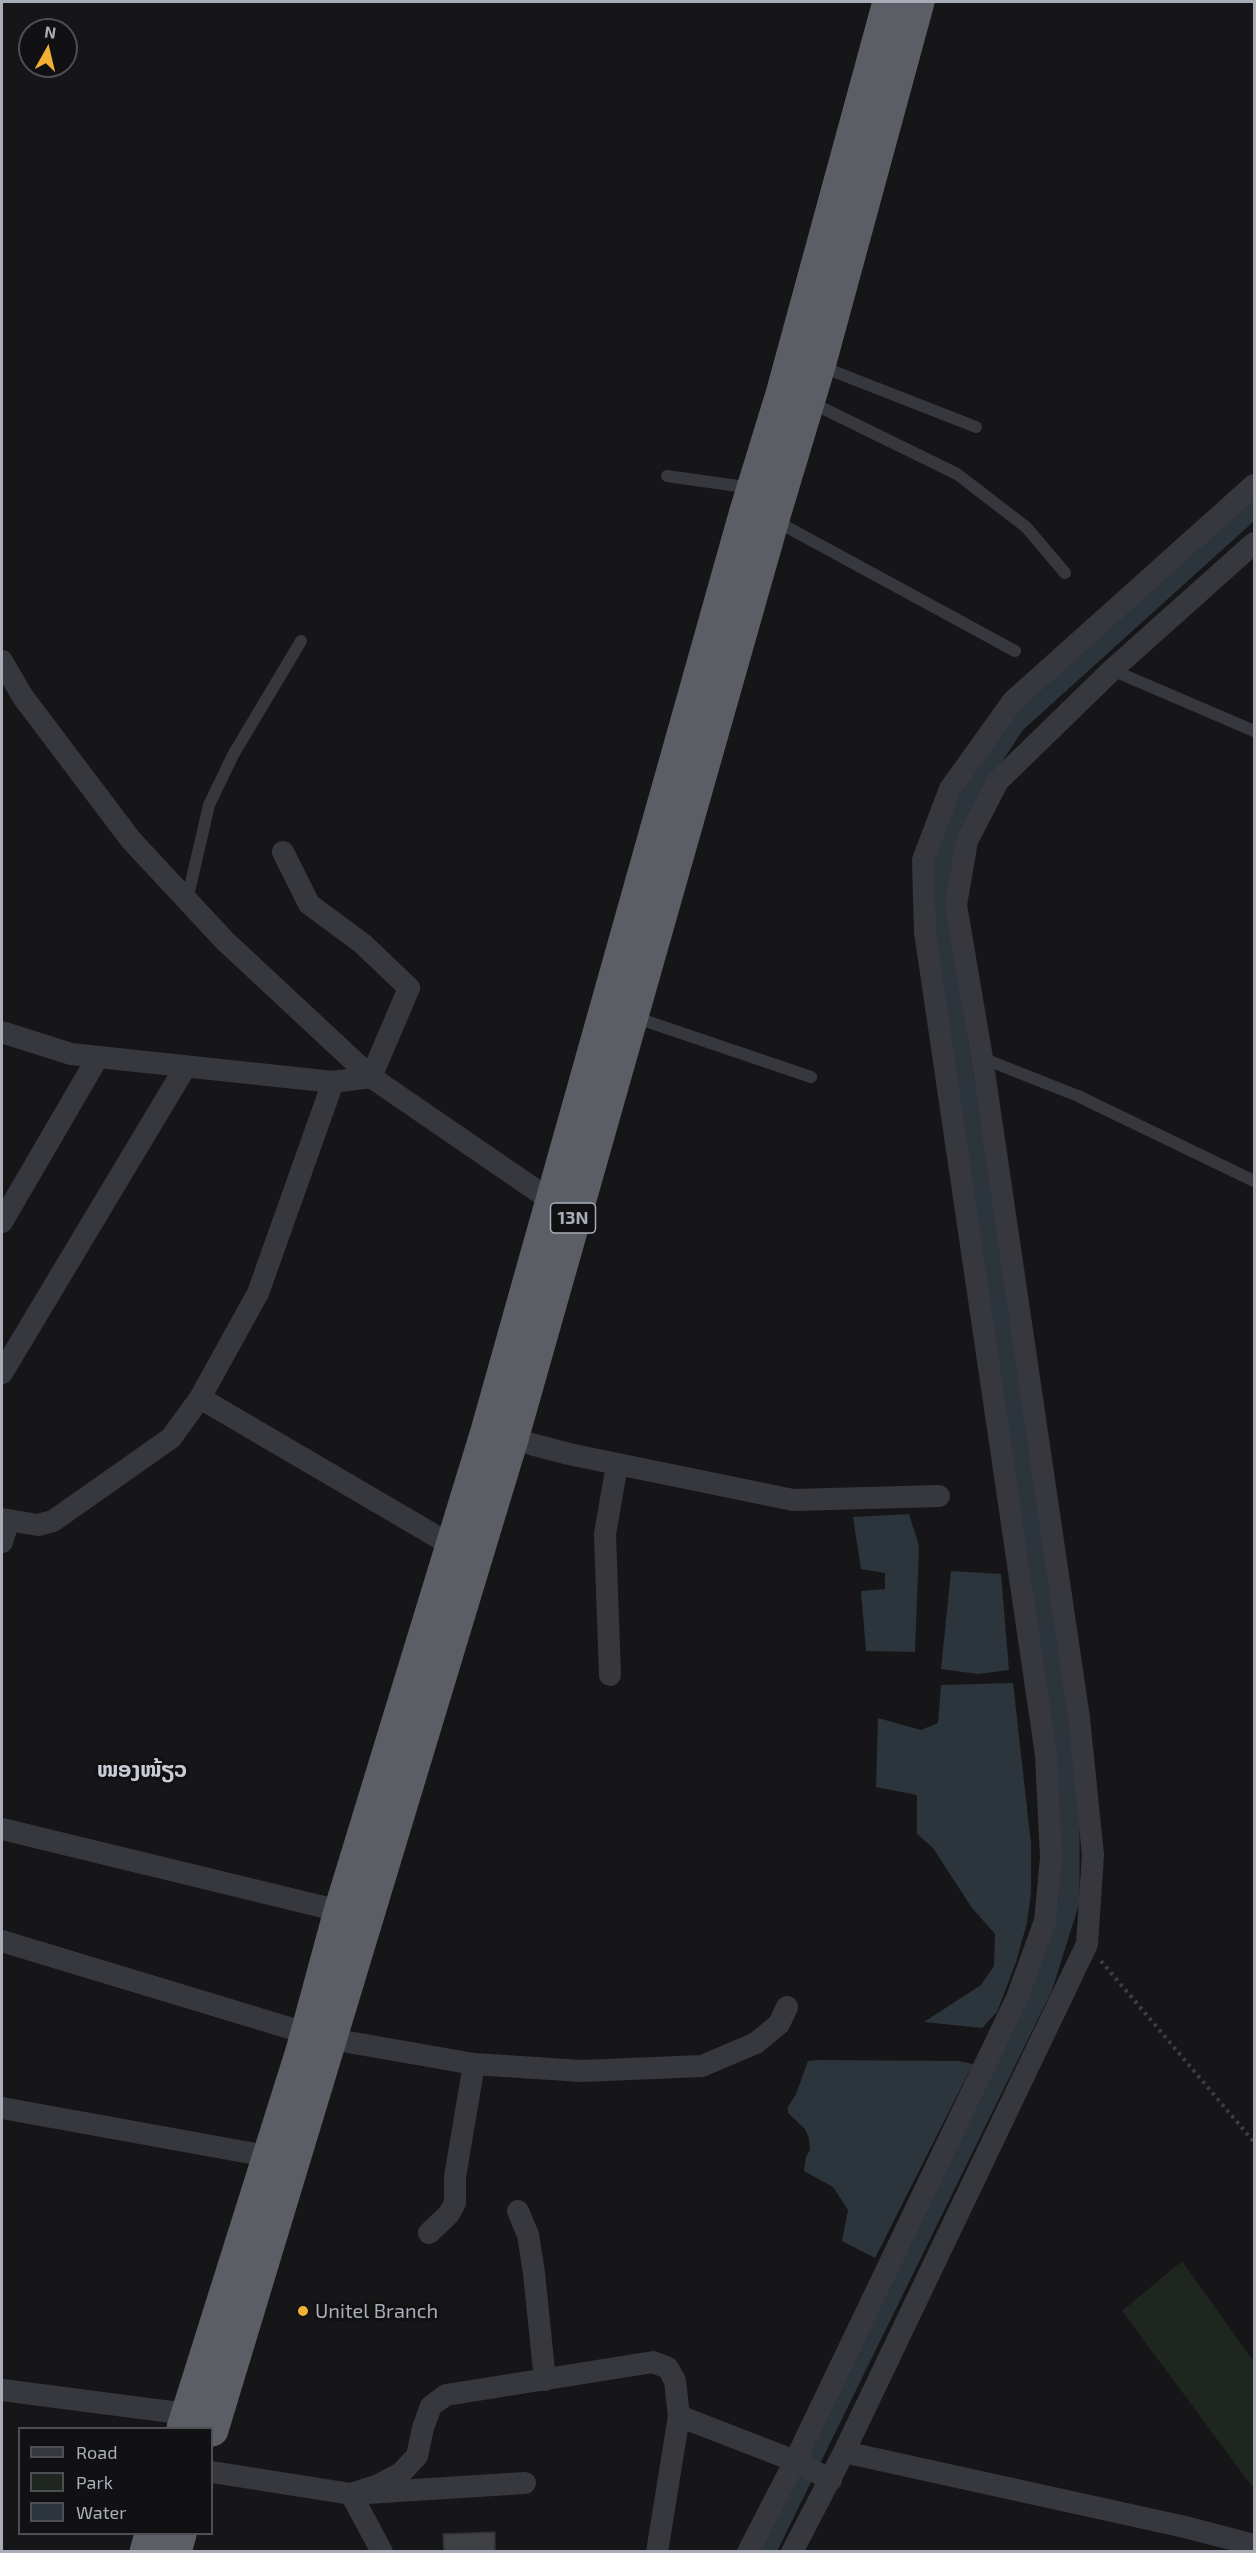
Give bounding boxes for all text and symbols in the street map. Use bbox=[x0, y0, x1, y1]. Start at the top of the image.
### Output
north arrow bbox=[18, 18, 78, 78]
text: N bbox=[43, 21, 57, 42]
road number: 13N bbox=[550, 1203, 596, 1233]
district label: ໜອງໜ້ຽວ bbox=[97, 1757, 187, 1783]
place label: Unitel Branch bbox=[315, 2299, 438, 2323]
marker: Unitel Branch bbox=[296, 2304, 310, 2318]
legend bbox=[18, 2427, 213, 2535]
text: Road bbox=[76, 2441, 117, 2463]
text: Park bbox=[76, 2471, 113, 2493]
text: Water bbox=[76, 2501, 126, 2523]

